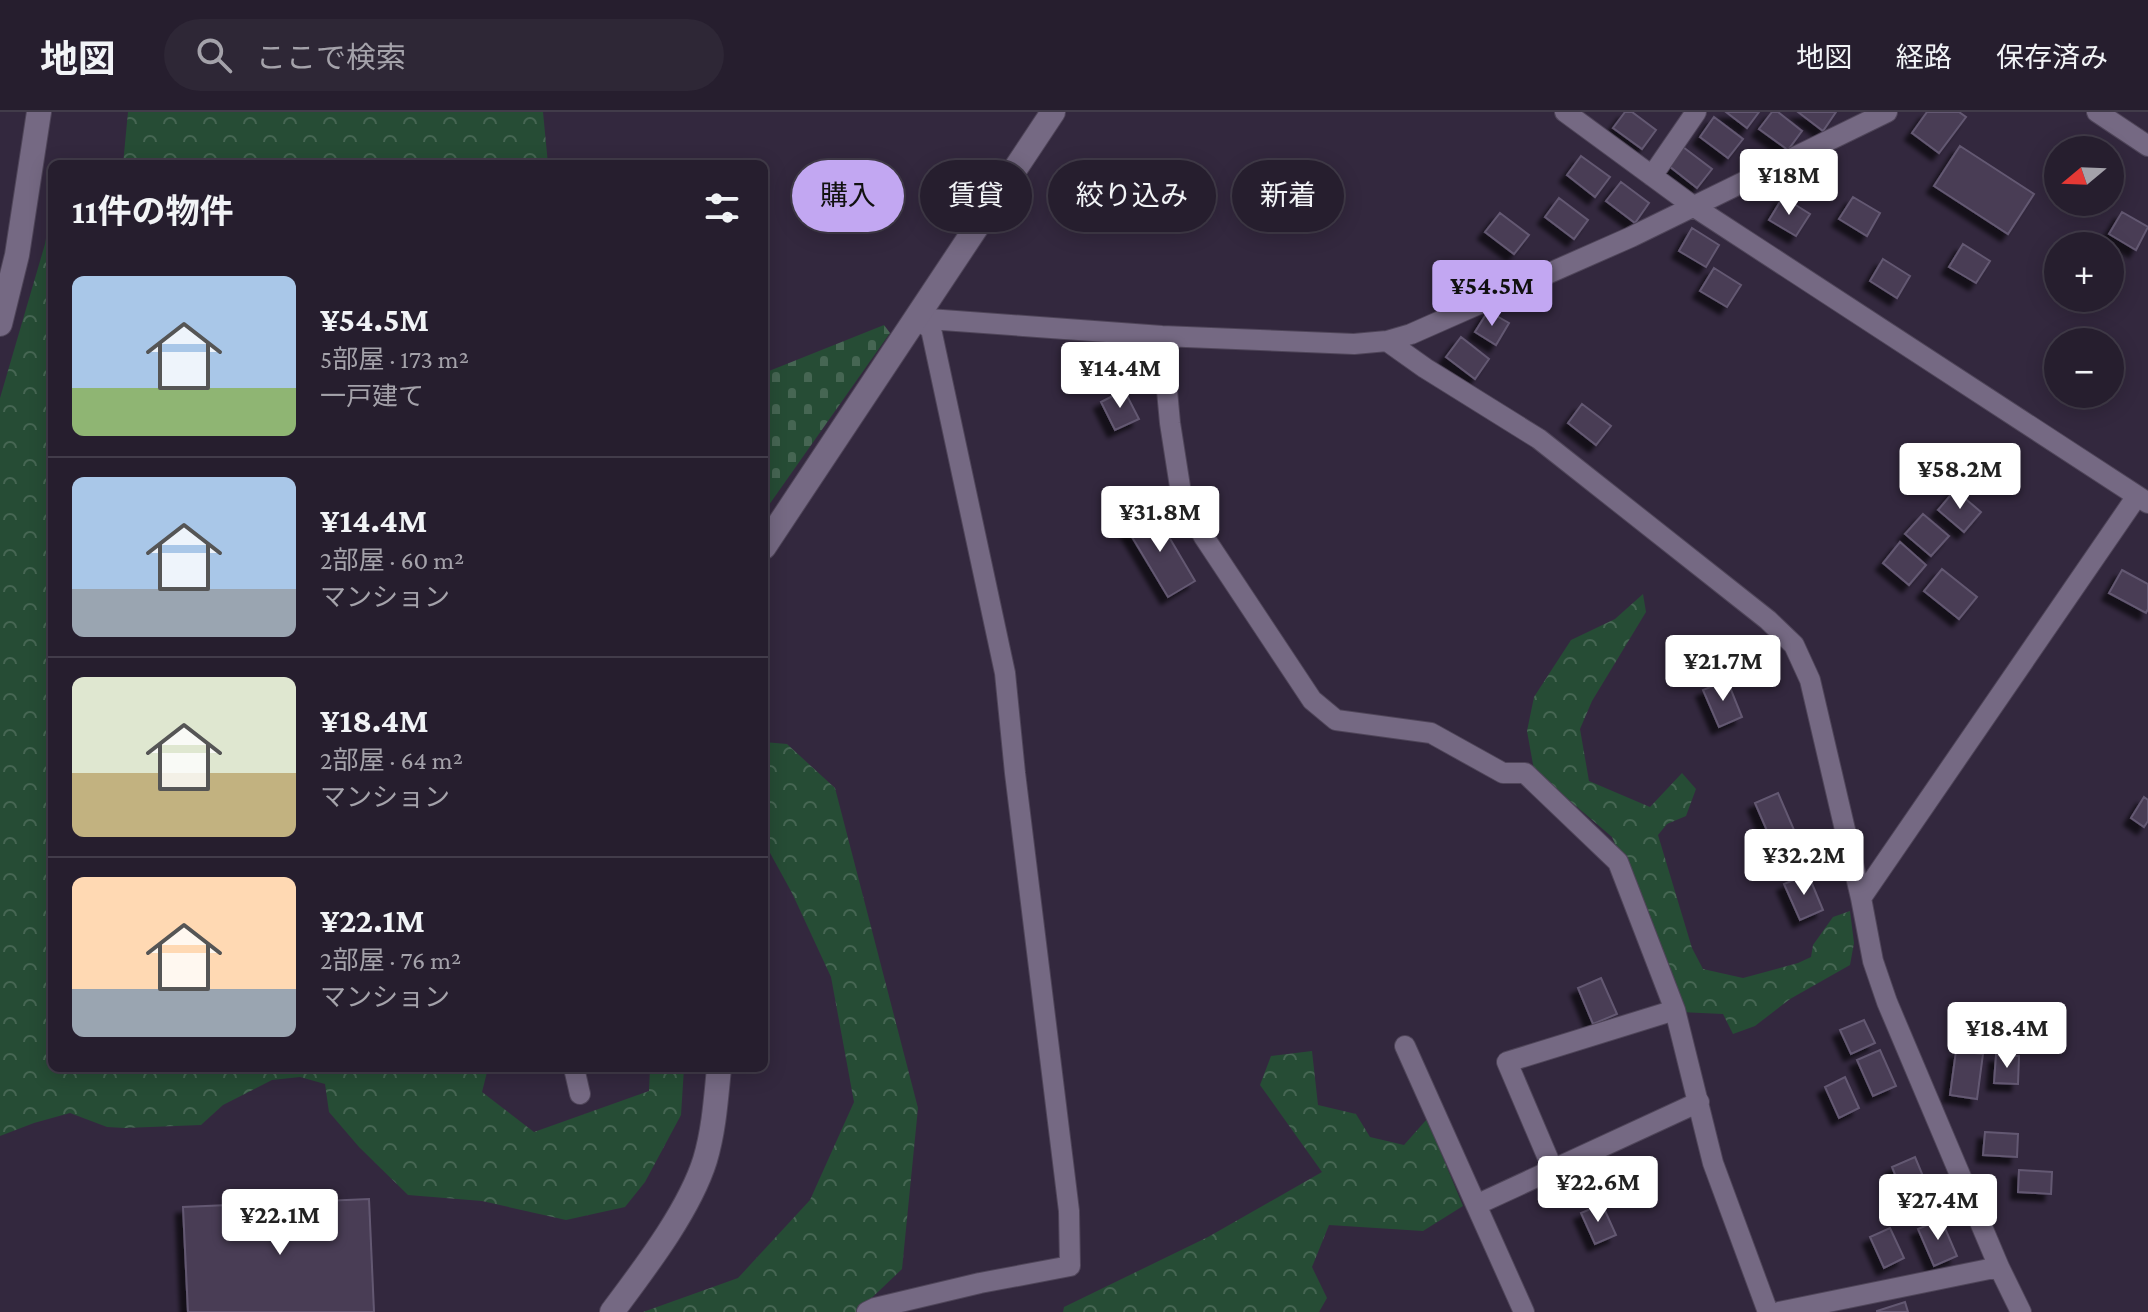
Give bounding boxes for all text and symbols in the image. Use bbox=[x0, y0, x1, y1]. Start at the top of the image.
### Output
search box bbox=[164, 19, 724, 91]
icon: search bbox=[192, 33, 236, 77]
text: 地図 bbox=[40, 38, 116, 80]
text: ここで検索 bbox=[256, 41, 406, 74]
text: 地図 bbox=[1796, 42, 1852, 73]
text: 経路 bbox=[1896, 42, 1952, 73]
text: 保存済み bbox=[1996, 42, 2108, 73]
north arrow bbox=[2044, 136, 2124, 216]
map controls bbox=[2044, 136, 2124, 408]
pin: ¥18M bbox=[1742, 149, 1836, 217]
chip: 購入 bbox=[792, 160, 904, 232]
chip: 賃貸 bbox=[920, 160, 1032, 232]
chip: 絞り込み bbox=[1048, 160, 1216, 232]
chip: 新着 bbox=[1232, 160, 1344, 232]
text: ¥18M bbox=[1758, 160, 1820, 189]
icon: filters bbox=[700, 186, 744, 230]
text: 11件の物件 bbox=[72, 193, 233, 230]
button: + bbox=[2044, 232, 2124, 312]
pin: ¥54.5M bbox=[1427, 260, 1557, 328]
text: ¥54.5M bbox=[1450, 271, 1534, 300]
text: ¥54.5M bbox=[320, 301, 429, 338]
icon: home bbox=[136, 308, 232, 404]
button: − bbox=[2044, 328, 2124, 408]
pin: ¥14.4M bbox=[1055, 342, 1185, 410]
text: 5部屋 · 173 m² bbox=[320, 345, 469, 374]
text: ¥14.4M bbox=[1079, 353, 1161, 382]
text: 一戸建て bbox=[320, 382, 424, 411]
pin: ¥58.2M bbox=[1895, 443, 2025, 511]
text: ¥58.2M bbox=[1918, 454, 2003, 483]
pin: ¥31.8M bbox=[1095, 486, 1225, 554]
text: ¥31.8M bbox=[1119, 497, 1201, 526]
text: ¥14.4M bbox=[320, 502, 427, 539]
icon: home bbox=[136, 509, 232, 605]
text: 2部屋 · 60 m² bbox=[320, 546, 464, 575]
text: マンション bbox=[320, 583, 450, 612]
pin: ¥21.7M bbox=[1658, 635, 1788, 703]
text: ¥21.7M bbox=[1683, 646, 1763, 675]
text: ¥18.4M bbox=[320, 702, 429, 739]
icon: home bbox=[136, 709, 232, 805]
text: 2部屋 · 64 m² bbox=[320, 746, 463, 775]
text: マンション bbox=[320, 783, 450, 812]
pin: ¥32.2M bbox=[1739, 829, 1869, 897]
text: ¥32.2M bbox=[1763, 840, 1845, 869]
text: ¥22.1M bbox=[320, 902, 425, 939]
icon: home bbox=[136, 909, 232, 1005]
text: 2部屋 · 76 m² bbox=[320, 946, 461, 975]
text: マンション bbox=[320, 983, 450, 1012]
pin: ¥18.4M bbox=[1942, 1002, 2072, 1070]
text: ¥18.4M bbox=[1965, 1013, 2049, 1042]
pin: ¥22.6M bbox=[1533, 1156, 1663, 1224]
text: ¥22.6M bbox=[1556, 1167, 1640, 1196]
pin: ¥27.4M bbox=[1873, 1174, 2003, 1242]
text: ¥27.4M bbox=[1897, 1185, 1979, 1214]
pin: ¥22.1M bbox=[215, 1189, 345, 1257]
text: ¥22.1M bbox=[240, 1200, 320, 1229]

